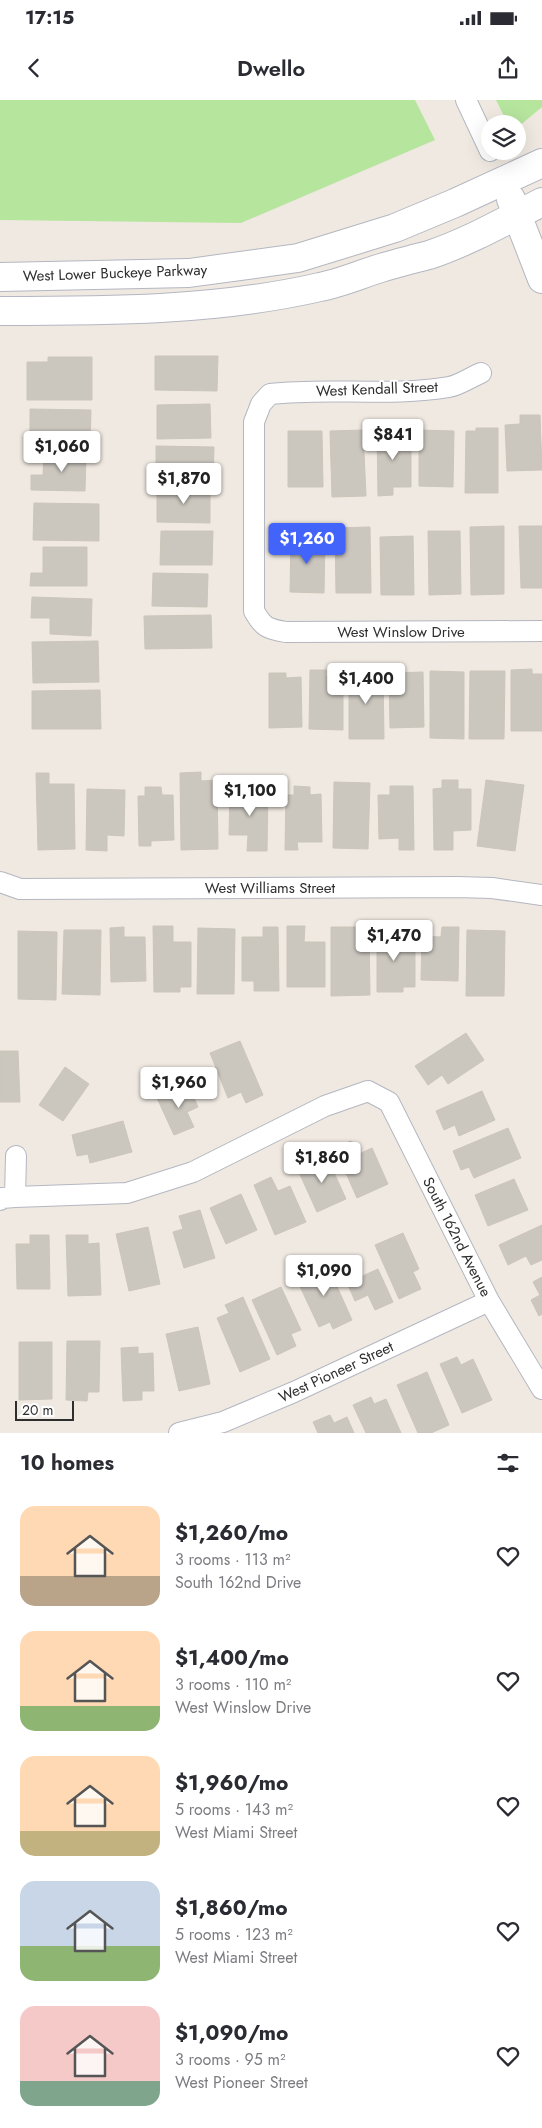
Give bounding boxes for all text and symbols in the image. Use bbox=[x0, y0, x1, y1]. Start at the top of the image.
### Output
text: 17:15 bbox=[25, 4, 74, 31]
text: Dwello bbox=[237, 52, 305, 84]
icon: back bbox=[20, 54, 48, 82]
icon: share bbox=[494, 54, 522, 82]
map controls bbox=[481, 115, 526, 160]
button: layers bbox=[481, 115, 526, 160]
street label: West Lower Buckeye Parkway bbox=[22, 259, 208, 287]
street label: West Kendall Street bbox=[316, 376, 439, 402]
pin: $841 bbox=[363, 418, 423, 461]
text: $841 bbox=[373, 423, 413, 446]
pin: $1,060 bbox=[21, 430, 103, 473]
text: $1,060 bbox=[34, 435, 90, 458]
pin: $1,870 bbox=[143, 462, 225, 505]
text: $1,870 bbox=[157, 467, 211, 490]
pin: $1,260 bbox=[266, 522, 348, 565]
text: $1,260 bbox=[279, 527, 335, 550]
street label: West Winslow Drive bbox=[337, 621, 465, 643]
pin: $1,400 bbox=[325, 662, 407, 705]
text: $1,400 bbox=[338, 667, 394, 690]
pin: $1,100 bbox=[209, 774, 291, 817]
text: $1,100 bbox=[224, 779, 276, 802]
street label: West Williams Street bbox=[205, 877, 336, 899]
pin: $1,470 bbox=[353, 920, 435, 962]
text: $1,470 bbox=[367, 924, 421, 947]
pin: $1,960 bbox=[138, 1066, 220, 1109]
text: $1,960 bbox=[151, 1071, 207, 1094]
pin: $1,860 bbox=[281, 1142, 363, 1184]
text: $1,860 bbox=[295, 1146, 349, 1169]
street label: South 162nd Avenue bbox=[417, 1173, 497, 1301]
pin: $1,090 bbox=[283, 1254, 365, 1297]
text: $1,090 bbox=[296, 1259, 352, 1282]
street label: West Pioneer Street bbox=[275, 1336, 397, 1408]
scale bar bbox=[15, 1398, 74, 1421]
text: 20 m bbox=[22, 1400, 54, 1420]
text: 10 homes bbox=[20, 1448, 114, 1478]
icon: filters bbox=[494, 1449, 522, 1477]
text: $1,260/mo bbox=[175, 1518, 288, 1548]
icon: home bbox=[60, 1526, 120, 1586]
icon: heart bbox=[494, 1542, 522, 1570]
text: 3 rooms · 113 m² bbox=[175, 1548, 291, 1571]
text: South 162nd Drive bbox=[175, 1571, 301, 1594]
text: $1,400/mo bbox=[175, 1643, 289, 1673]
icon: home bbox=[60, 1651, 120, 1711]
icon: heart bbox=[494, 1667, 522, 1695]
text: 3 rooms · 110 m² bbox=[175, 1673, 291, 1696]
text: West Winslow Drive bbox=[175, 1696, 311, 1719]
text: $1,960/mo bbox=[175, 1768, 288, 1798]
icon: home bbox=[60, 1776, 120, 1836]
icon: heart bbox=[494, 1792, 522, 1820]
text: 5 rooms · 143 m² bbox=[175, 1798, 293, 1821]
text: West Miami Street bbox=[175, 1821, 297, 1844]
text: $1,860/mo bbox=[175, 1893, 288, 1923]
icon: home bbox=[60, 1901, 120, 1961]
icon: heart bbox=[494, 1917, 522, 1945]
text: 5 rooms · 123 m² bbox=[175, 1923, 293, 1946]
text: West Miami Street bbox=[175, 1946, 297, 1969]
text: $1,090/mo bbox=[175, 2018, 288, 2048]
icon: home bbox=[60, 2026, 120, 2086]
icon: heart bbox=[494, 2042, 522, 2070]
text: 3 rooms · 95 m² bbox=[175, 2048, 286, 2071]
text: West Pioneer Street bbox=[175, 2071, 308, 2094]

